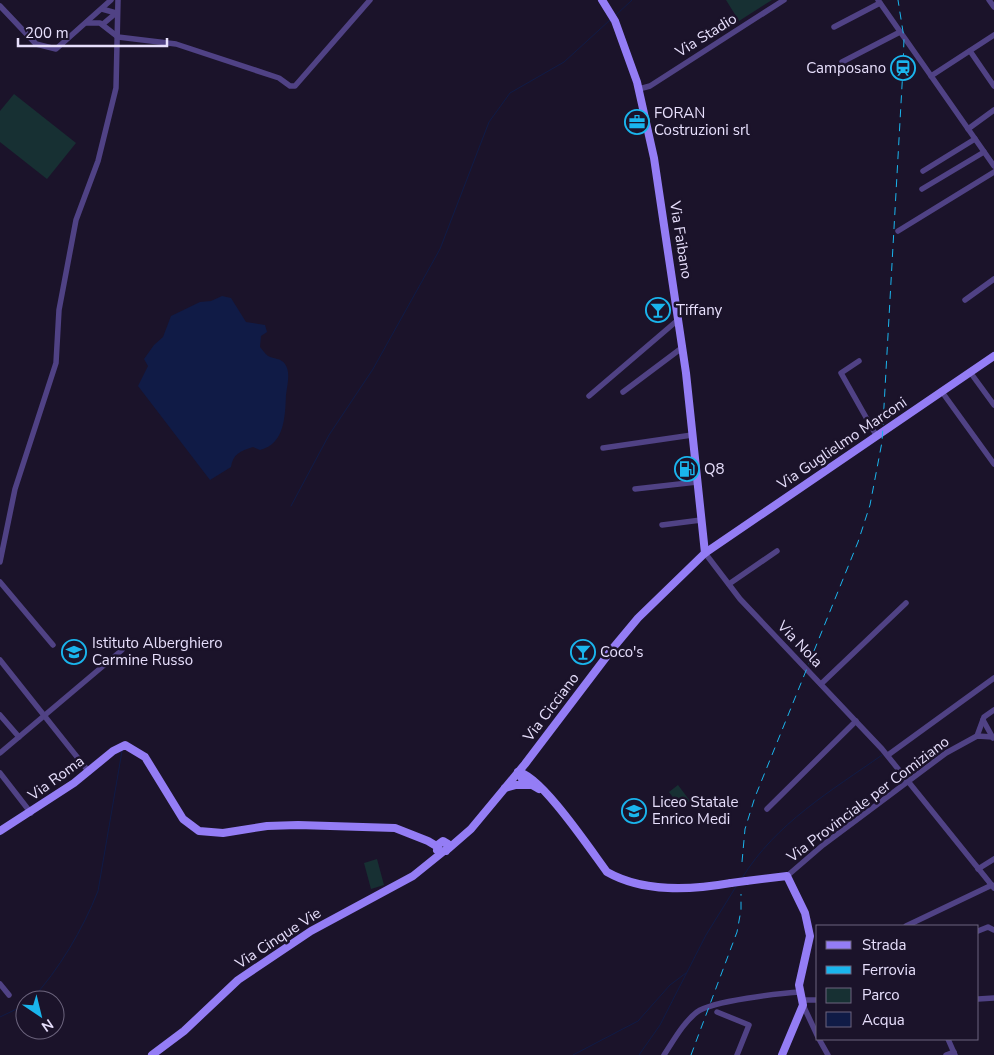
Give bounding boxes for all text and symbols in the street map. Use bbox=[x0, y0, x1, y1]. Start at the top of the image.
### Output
street label: Via Stadio bbox=[671, 8, 740, 62]
scale bar bbox=[18, 15, 166, 47]
text: 200 m bbox=[25, 23, 69, 43]
station icon: Camposano bbox=[890, 55, 916, 81]
place label: Camposano bbox=[806, 58, 886, 78]
place label: FORAN Costruzioni srl bbox=[654, 103, 750, 140]
office icon: FORAN Costruzioni srl bbox=[624, 109, 650, 135]
street label: Via Faibano bbox=[665, 199, 697, 280]
bar icon: Tiffany bbox=[645, 297, 671, 323]
place label: Tiffany bbox=[676, 300, 723, 320]
street label: Via Guglielmo Marconi bbox=[772, 392, 911, 494]
fuel station icon: Q8 bbox=[674, 456, 700, 482]
place label: Q8 bbox=[704, 459, 725, 479]
street label: Via Nola bbox=[772, 616, 827, 672]
place label: Istituto Alberghiero Carmine Russo bbox=[92, 633, 223, 670]
school or university icon: Istituto Alberghiero Carmine Russo bbox=[61, 639, 87, 665]
bar icon: Coco's bbox=[570, 639, 596, 665]
place label: Coco's bbox=[600, 642, 644, 662]
street label: Via Cicciano bbox=[518, 669, 583, 746]
street label: Via Provinciale per Comiziano bbox=[782, 731, 953, 867]
street label: Via Roma bbox=[23, 751, 88, 806]
place label: Liceo Statale Enrico Medi bbox=[652, 792, 739, 829]
school or university icon: Liceo Statale Enrico Medi bbox=[621, 798, 647, 824]
street label: Via Cinque Vie bbox=[230, 903, 325, 974]
legend bbox=[816, 925, 979, 1040]
text: Strada bbox=[862, 935, 906, 955]
text: Ferrovia bbox=[862, 960, 916, 980]
text: Parco bbox=[862, 985, 900, 1005]
north arrow bbox=[15, 990, 65, 1040]
text: Acqua bbox=[862, 1010, 905, 1030]
text: N bbox=[37, 1014, 57, 1036]

